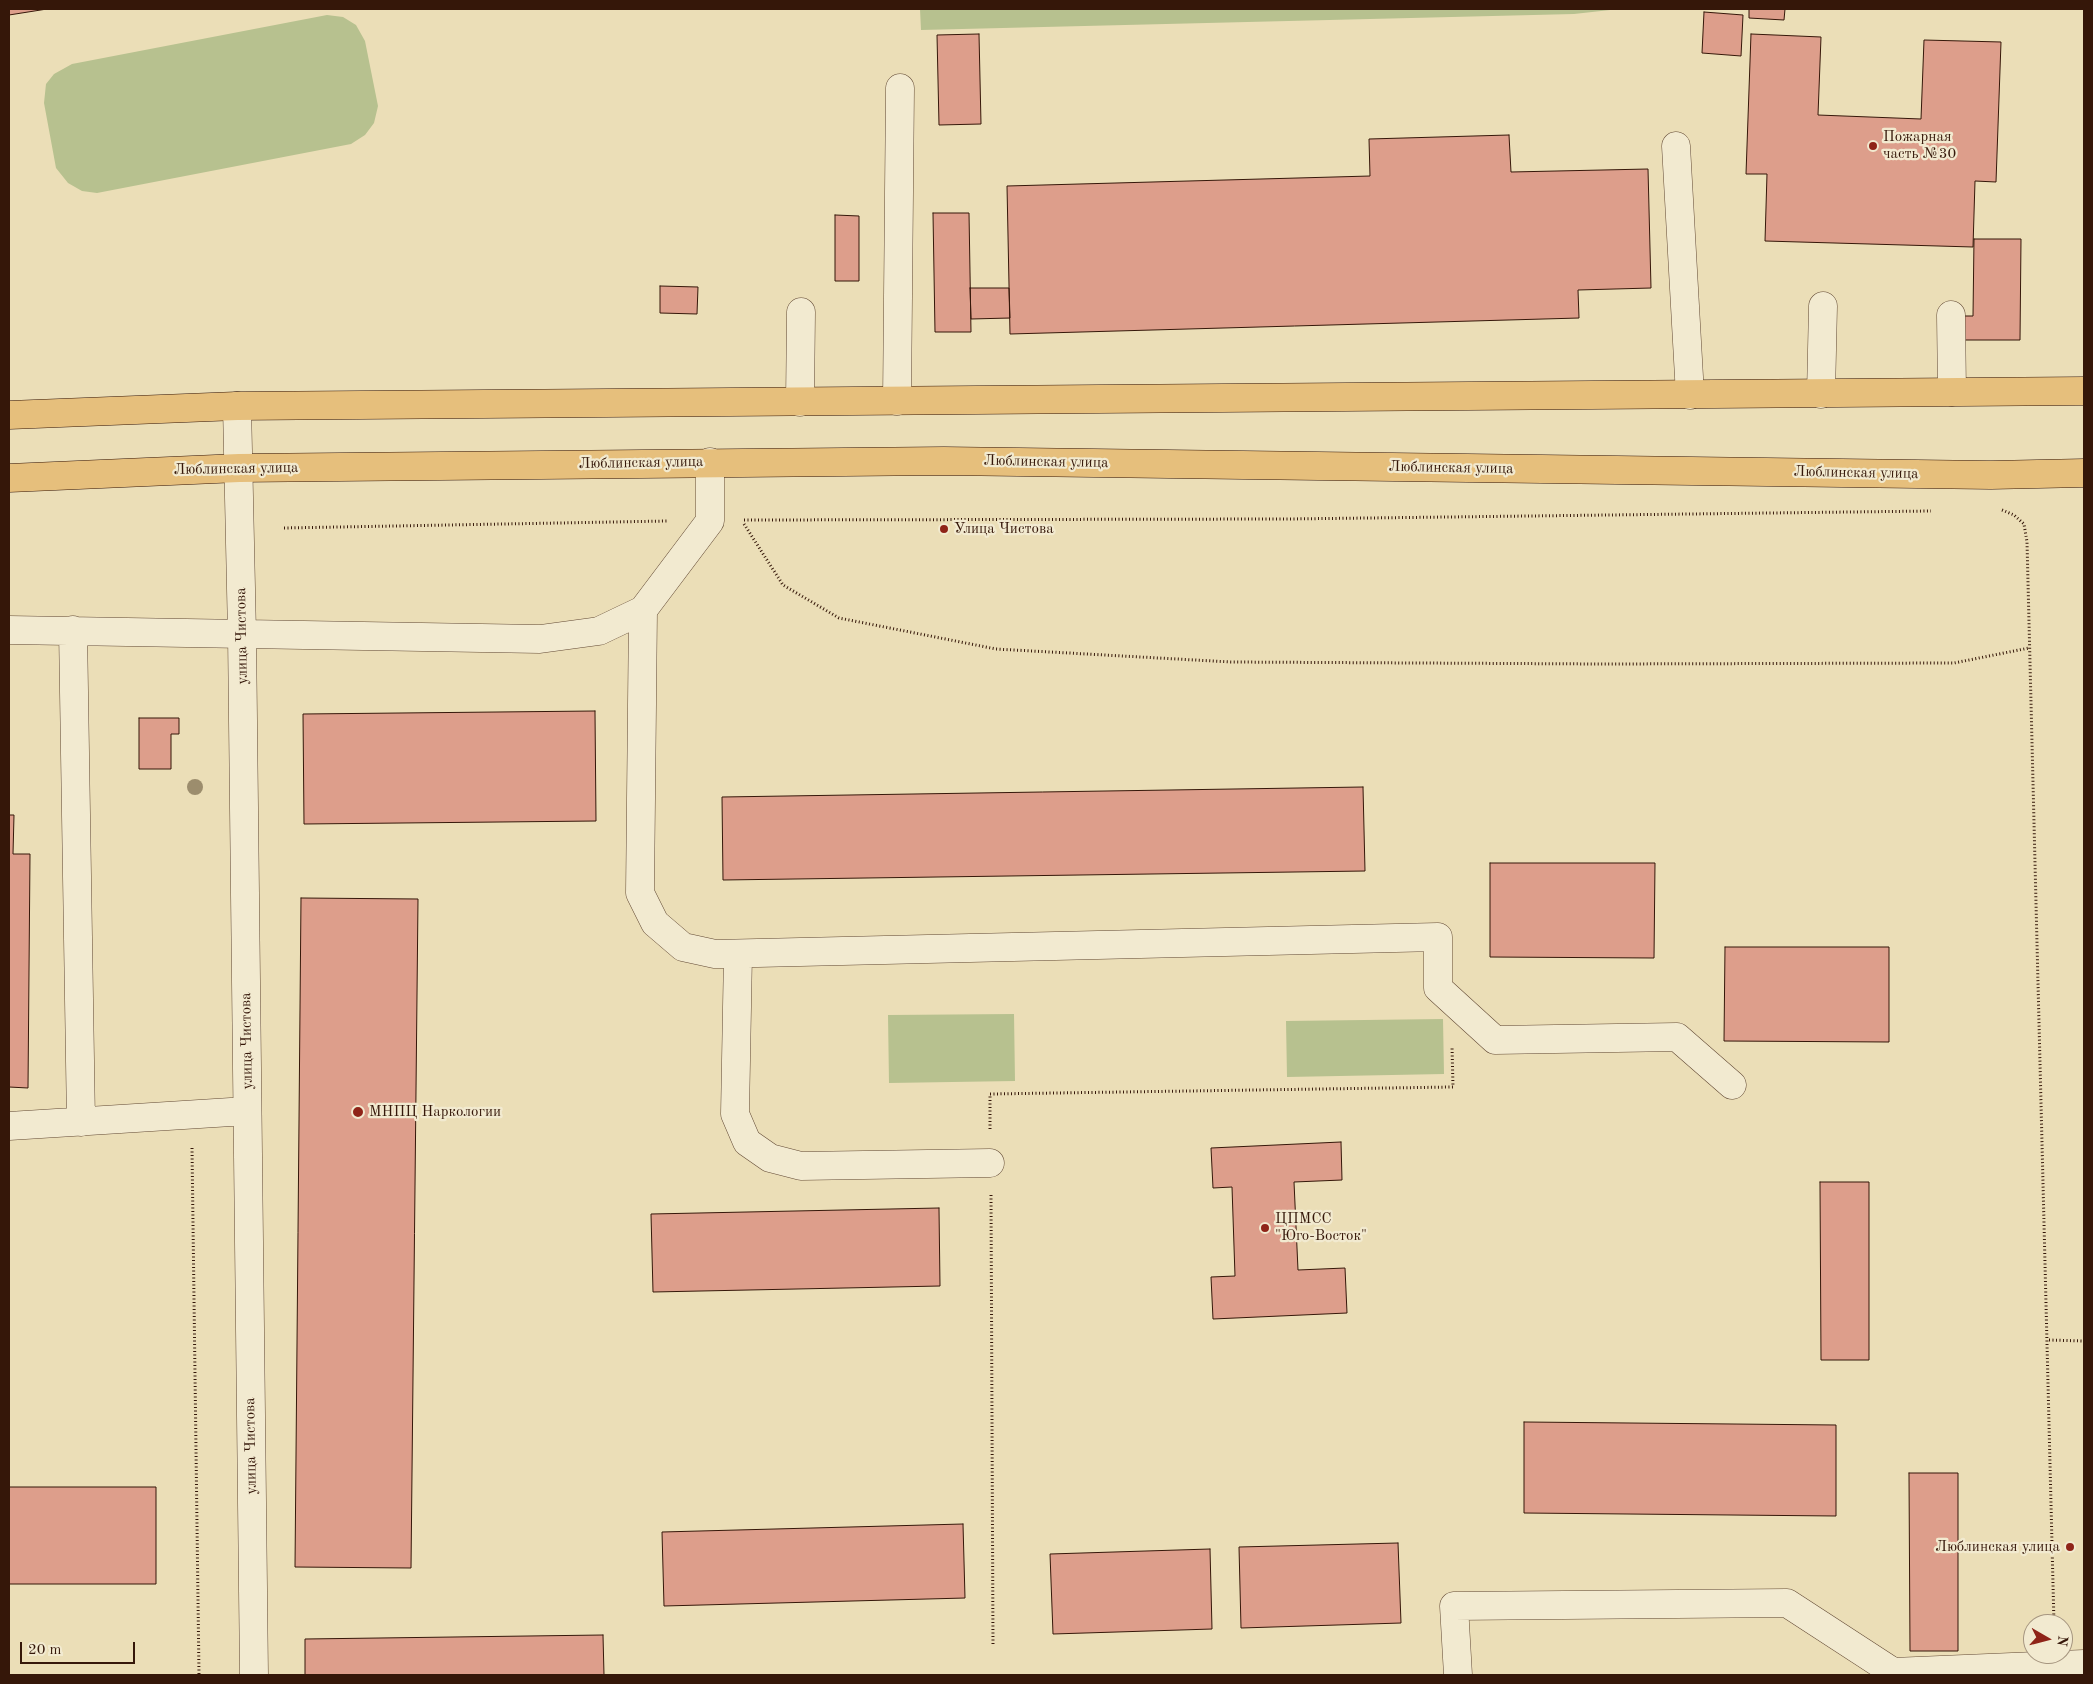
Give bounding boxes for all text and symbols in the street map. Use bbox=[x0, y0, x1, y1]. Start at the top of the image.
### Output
place label: Пожарная часть №30 bbox=[1883, 128, 1956, 163]
marker: Пожарная часть №30 bbox=[1867, 140, 1879, 152]
street label: Люблинская улица bbox=[983, 452, 1109, 472]
street label: Люблинская улица bbox=[578, 453, 704, 473]
street label: Люблинская улица bbox=[1388, 458, 1514, 478]
street label: Люблинская улица bbox=[173, 459, 299, 479]
street label: Люблинская улица bbox=[1793, 463, 1919, 483]
place label: Улица Чистова bbox=[954, 520, 1054, 538]
marker: Улица Чистова bbox=[938, 523, 950, 535]
street label: улица Чистова bbox=[232, 587, 252, 685]
street label: улица Чистова bbox=[237, 992, 257, 1090]
place label: МНПЦ Наркологии bbox=[369, 1103, 501, 1121]
marker: МНПЦ Наркологии bbox=[351, 1105, 365, 1119]
place label: ЦПМСС "Юго-Восток" bbox=[1275, 1210, 1367, 1245]
marker: ЦПМСС "Юго-Восток" bbox=[1259, 1222, 1271, 1234]
street label: улица Чистова bbox=[241, 1397, 261, 1495]
place label: Люблинская улица bbox=[1935, 1538, 2060, 1556]
marker: Люблинская улица bbox=[2064, 1541, 2076, 1553]
north arrow bbox=[2023, 1614, 2073, 1664]
scale bar bbox=[22, 1632, 138, 1664]
text: N bbox=[2054, 1635, 2070, 1647]
text: 20 m bbox=[28, 1643, 62, 1658]

